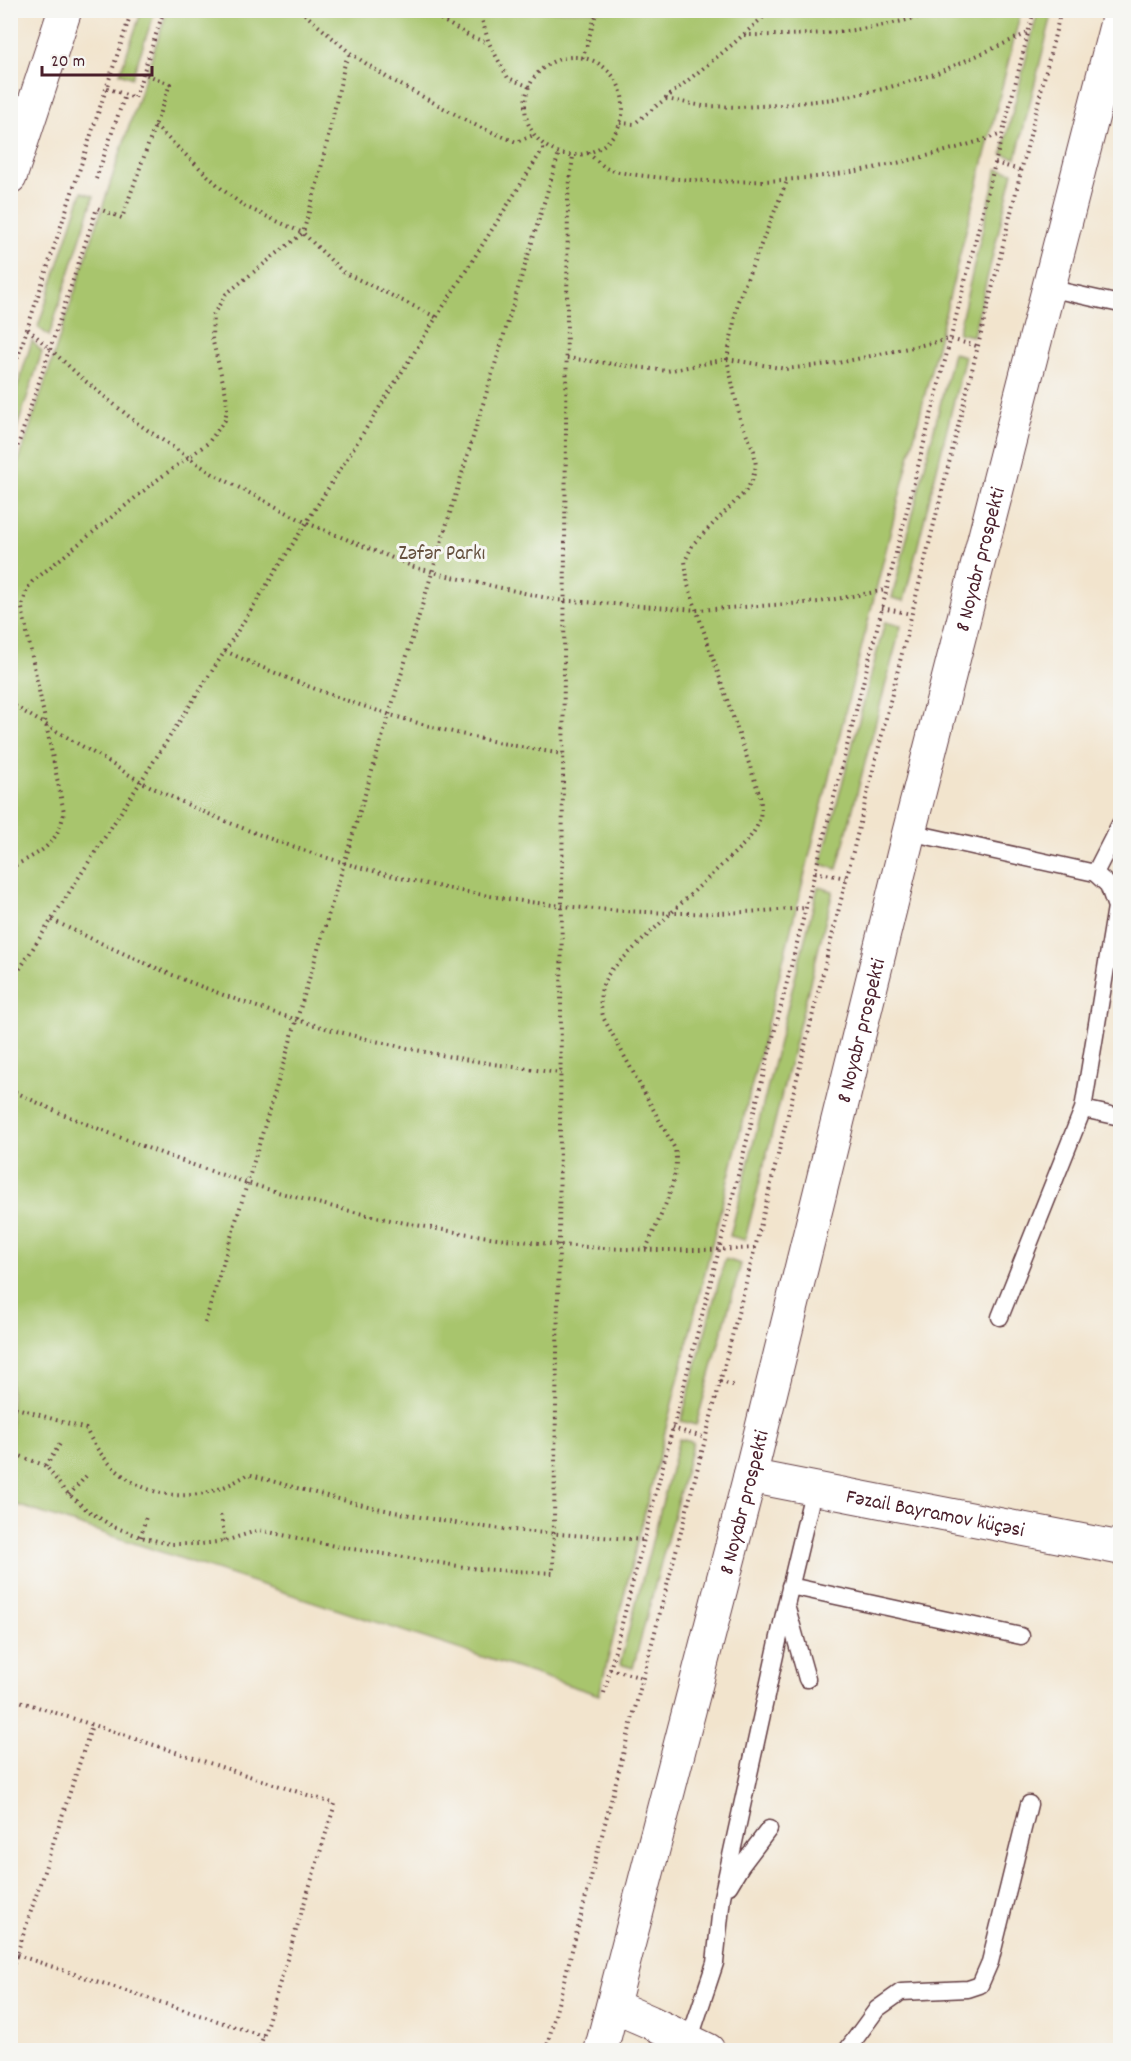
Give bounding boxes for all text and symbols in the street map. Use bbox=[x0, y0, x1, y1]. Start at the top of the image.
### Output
scale bar bbox=[42, 39, 152, 77]
text: 20 m bbox=[51, 50, 85, 75]
street label: 8 Noyabr prospekti bbox=[949, 484, 1015, 635]
park label: Zəfər Parkı bbox=[399, 540, 485, 570]
street label: 8 Noyabr prospekti bbox=[831, 956, 895, 1107]
street label: 8 Noyabr prospekti bbox=[713, 1427, 779, 1578]
street label: Fəzail Bayramov küçəsi bbox=[843, 1483, 1027, 1547]

